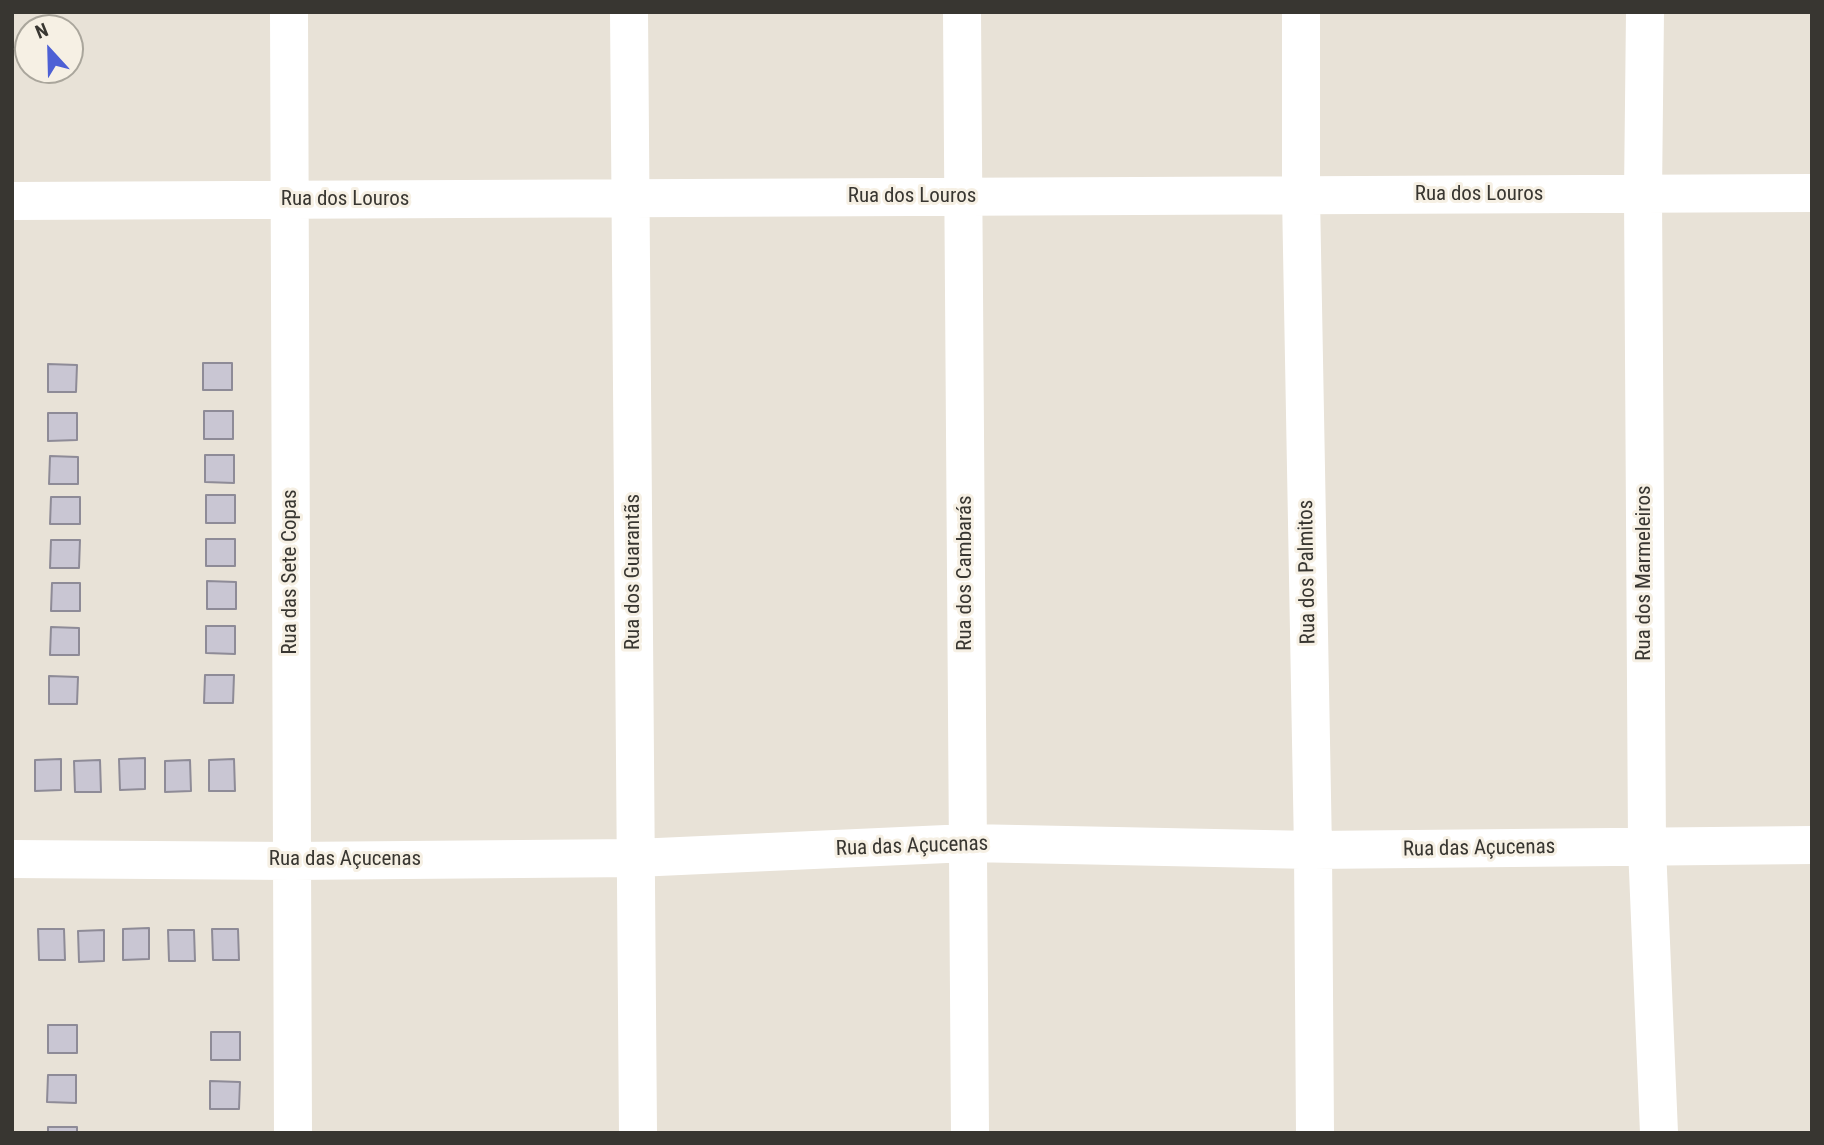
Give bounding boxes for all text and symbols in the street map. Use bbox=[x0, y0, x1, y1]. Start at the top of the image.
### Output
north arrow bbox=[14, 14, 84, 84]
text: N bbox=[32, 18, 51, 44]
street label: Rua dos Louros bbox=[1415, 182, 1543, 208]
street label: Rua dos Louros bbox=[848, 184, 976, 210]
street label: Rua dos Louros bbox=[281, 187, 409, 213]
street label: Rua dos Marmeleiros bbox=[1632, 485, 1658, 661]
street label: Rua das Sete Copas bbox=[278, 489, 304, 655]
street label: Rua dos Guarantãs bbox=[621, 494, 647, 650]
street label: Rua dos Cambarás bbox=[953, 495, 979, 651]
street label: Rua dos Palmitos bbox=[1294, 499, 1322, 645]
street label: Rua das Açucenas bbox=[835, 832, 989, 862]
street label: Rua das Açucenas bbox=[1403, 835, 1555, 863]
street label: Rua das Açucenas bbox=[269, 847, 421, 873]

